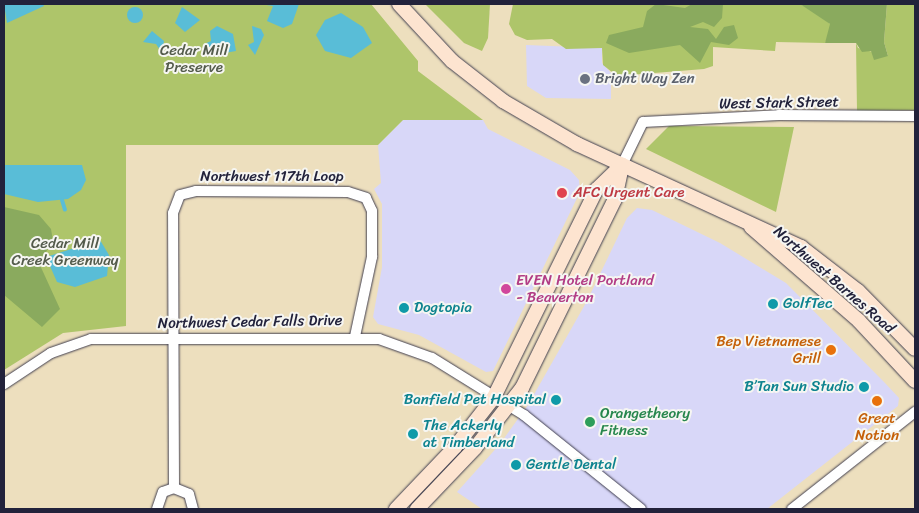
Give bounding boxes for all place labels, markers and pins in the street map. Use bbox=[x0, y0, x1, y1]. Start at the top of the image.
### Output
place label: Bright Way Zen bbox=[595, 70, 695, 88]
marker: Bright Way Zen bbox=[579, 73, 591, 85]
place label: AFC Urgent Care bbox=[573, 184, 685, 202]
marker: AFC Urgent Care bbox=[555, 186, 569, 200]
place label: EVEN Hotel Portland - Beaverton bbox=[516, 271, 654, 306]
marker: EVEN Hotel Portland - Beaverton bbox=[500, 283, 512, 295]
place label: GolfTec bbox=[783, 295, 833, 313]
marker: GolfTec bbox=[767, 298, 779, 310]
place label: Dogtopia bbox=[414, 299, 472, 317]
marker: Dogtopia bbox=[398, 302, 410, 314]
place label: Bep Vietnamese Grill bbox=[715, 332, 821, 367]
marker: Bep Vietnamese Grill bbox=[825, 344, 837, 356]
place label: B’Tan Sun Studio bbox=[742, 378, 854, 396]
marker: B’Tan Sun Studio bbox=[858, 381, 870, 393]
place label: Banfield Pet Hospital bbox=[404, 391, 546, 409]
marker: Banfield Pet Hospital bbox=[550, 394, 562, 406]
marker: Great Notion bbox=[871, 395, 883, 407]
place label: Orangetheory Fitness bbox=[600, 404, 690, 439]
place label: Great Notion bbox=[855, 409, 899, 444]
place label: The Ackerly at Timberland bbox=[423, 416, 515, 451]
marker: Orangetheory Fitness bbox=[584, 416, 596, 428]
marker: The Ackerly at Timberland bbox=[407, 428, 419, 440]
place label: Gentle Dental bbox=[526, 456, 617, 474]
marker: Gentle Dental bbox=[510, 459, 522, 471]

